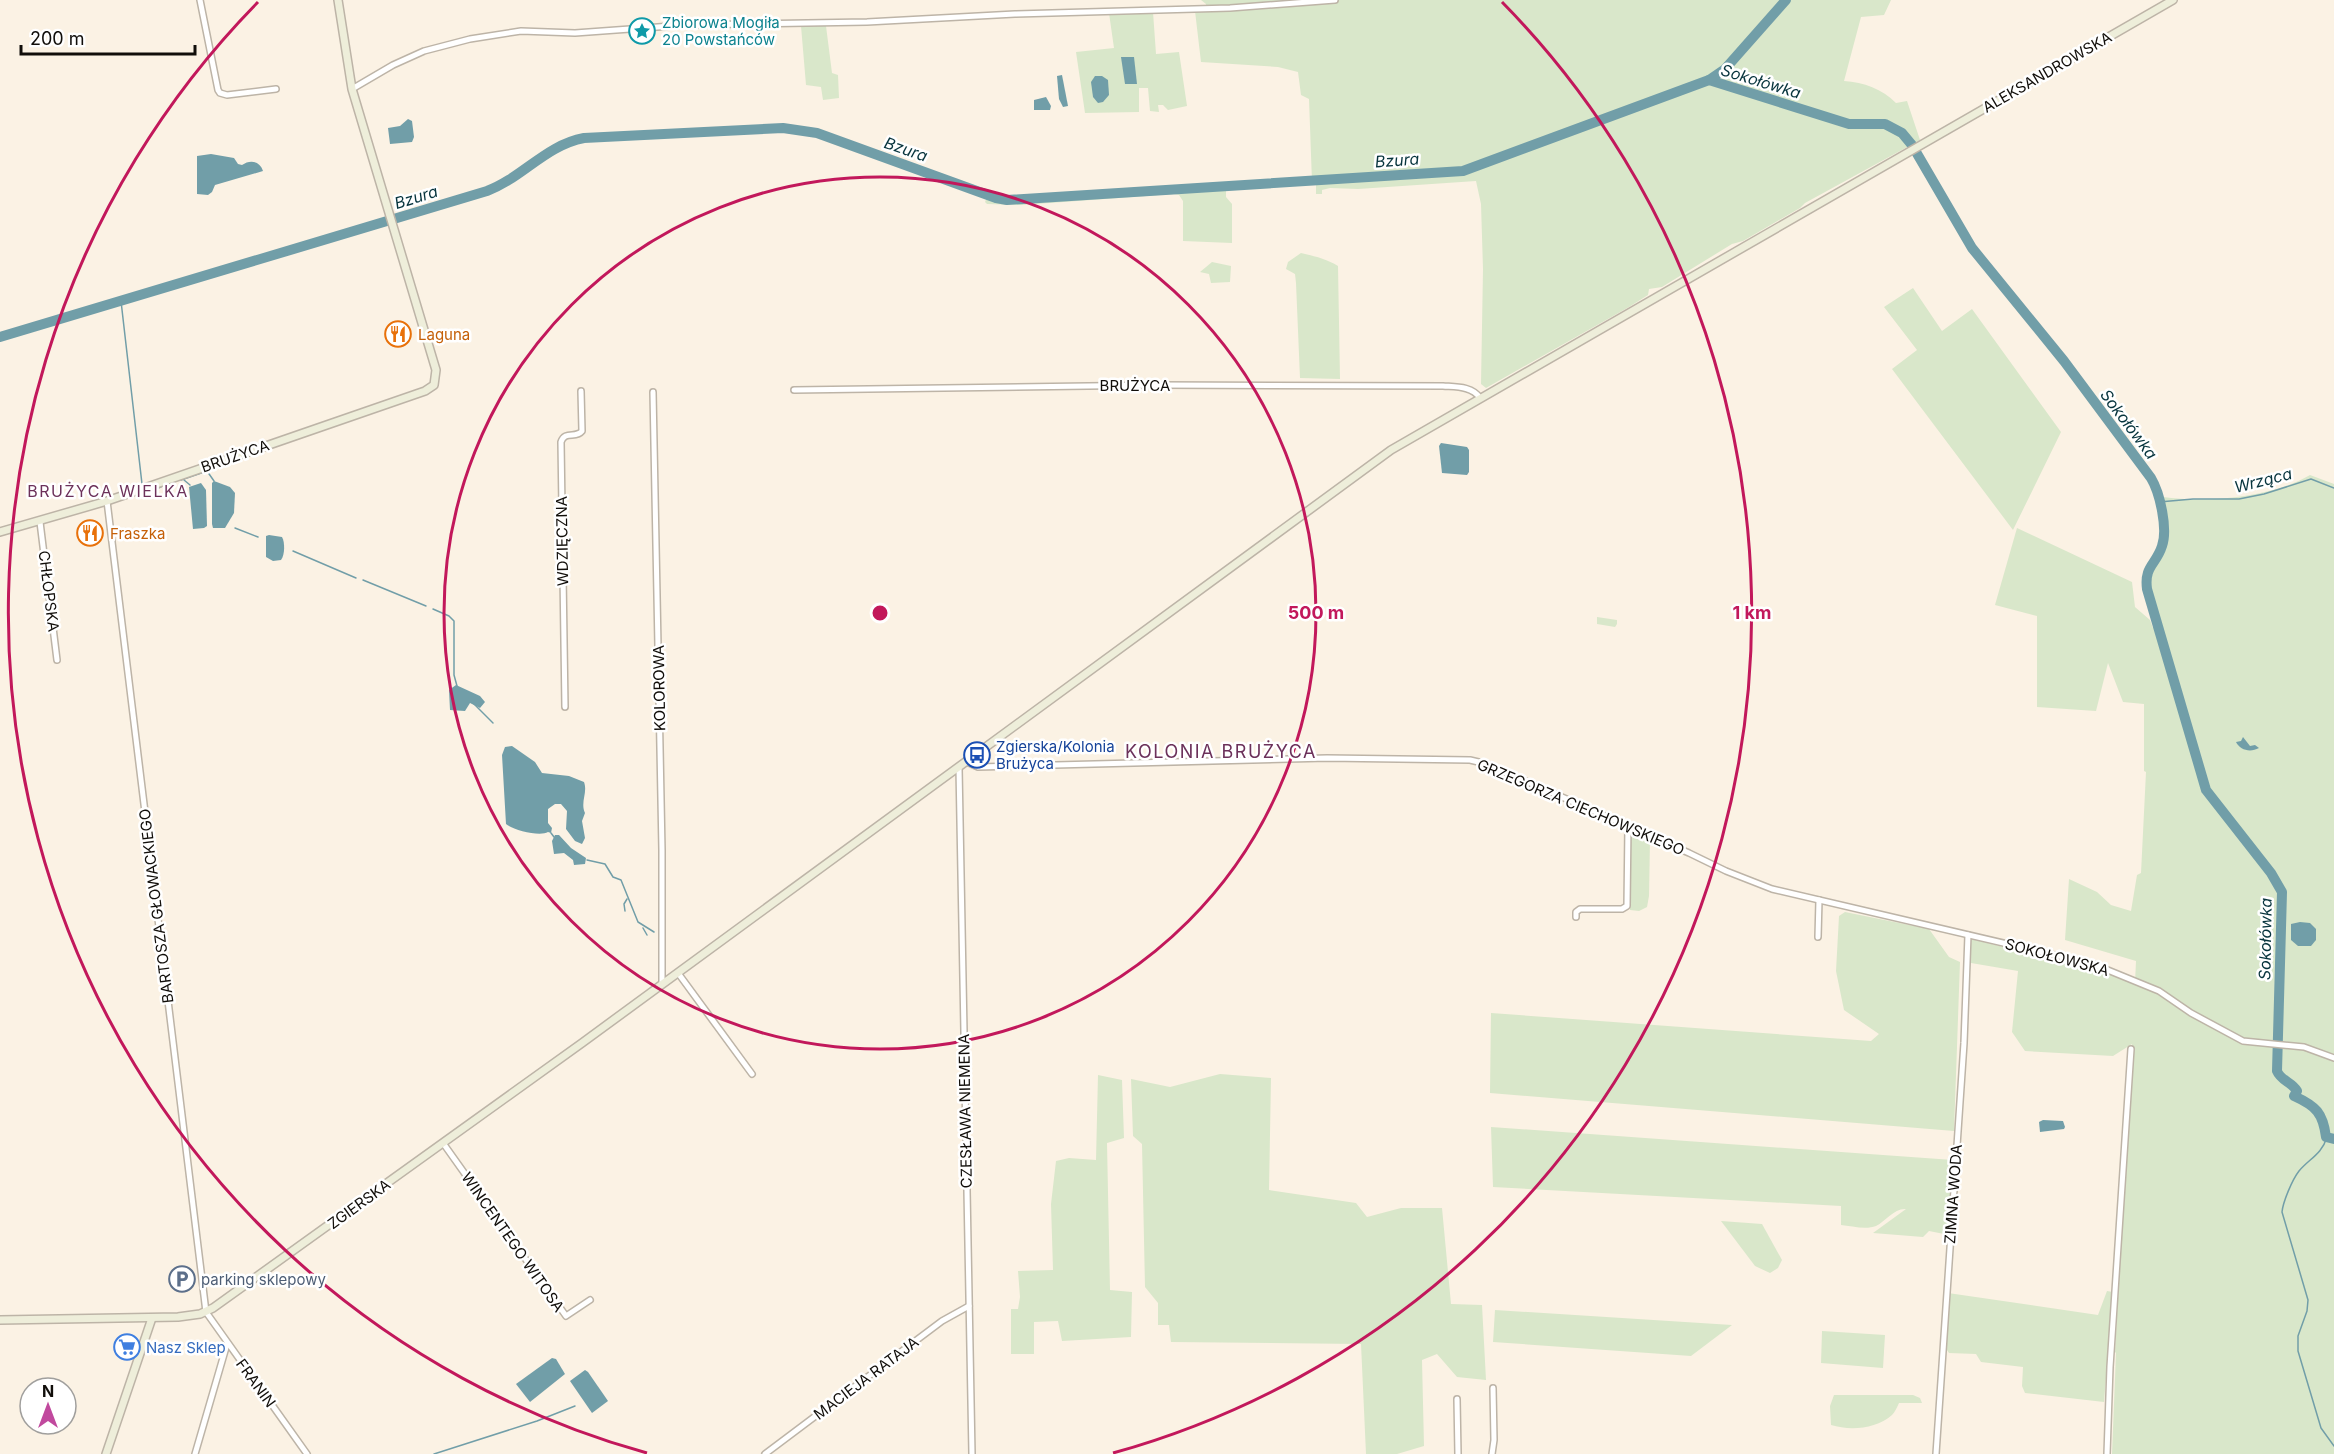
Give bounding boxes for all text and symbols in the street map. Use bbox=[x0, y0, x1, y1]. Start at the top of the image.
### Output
place label: Zbiorowa Mogiła 20 Powstańców bbox=[662, 13, 780, 49]
place icon: Zbiorowa Mogiła 20 Powstańców bbox=[627, 16, 657, 46]
scale bar bbox=[21, 18, 195, 56]
street label: ALEKSANDROWSKA bbox=[1979, 27, 2115, 117]
text: 200 m bbox=[30, 28, 85, 49]
water label: Sokołówka bbox=[1719, 59, 1803, 103]
water label: Bzura bbox=[882, 132, 930, 166]
water label: Bzura bbox=[1374, 148, 1420, 172]
water label: Bzura bbox=[392, 181, 440, 213]
restaurant icon: Laguna bbox=[383, 319, 413, 349]
place label: Laguna bbox=[418, 325, 470, 344]
street label: BRUŻYCA bbox=[1100, 376, 1170, 395]
water label: Sokołówka bbox=[2096, 385, 2162, 463]
street label: BRUŻYCA bbox=[198, 435, 272, 477]
water label: Wrząca bbox=[2232, 463, 2294, 497]
district label: BRUŻYCA WIELKA bbox=[27, 481, 189, 501]
street label: WDZIĘCZNA bbox=[552, 496, 572, 586]
restaurant icon: Fraszka bbox=[75, 518, 105, 548]
place label: Fraszka bbox=[110, 524, 165, 543]
street label: CHŁOPSKA bbox=[35, 549, 63, 633]
text: 500 m bbox=[1288, 602, 1344, 623]
text: 1 km bbox=[1733, 602, 1771, 623]
centre of rings bbox=[870, 603, 890, 623]
street label: KOLOROWA bbox=[649, 645, 669, 731]
place label: Zgierska/Kolonia Brużyca bbox=[996, 737, 1115, 773]
bus stop icon: Zgierska/Kolonia Brużyca bbox=[962, 740, 992, 770]
district label: KOLONIA BRUŻYCA bbox=[1125, 740, 1317, 762]
street label: GRZEGORZA CIECHOWSKIEGO bbox=[1474, 755, 1688, 859]
street label: BARTOSZA GŁOWACKIEGO bbox=[135, 808, 177, 1004]
water label: Sokołówka bbox=[2254, 897, 2276, 980]
street label: SOKOŁOWSKA bbox=[2003, 934, 2111, 980]
street label: CZESŁAWA NIEMENA bbox=[954, 1034, 976, 1188]
street label: ZIMNA WODA bbox=[1940, 1144, 1966, 1244]
street label: WINCENTEGO WITOSA bbox=[457, 1168, 569, 1316]
street label: ZGIERSKA bbox=[324, 1175, 394, 1233]
parking icon: parking sklepowy bbox=[167, 1264, 197, 1294]
place label: parking sklepowy bbox=[201, 1270, 326, 1289]
supermarket icon: Nasz Sklep bbox=[112, 1332, 142, 1362]
street label: MACIEJA RATAJA bbox=[810, 1332, 922, 1424]
place label: Nasz Sklep bbox=[146, 1338, 226, 1357]
street label: FRANIN bbox=[232, 1355, 280, 1411]
north arrow bbox=[18, 1376, 78, 1436]
text: N bbox=[42, 1381, 54, 1401]

